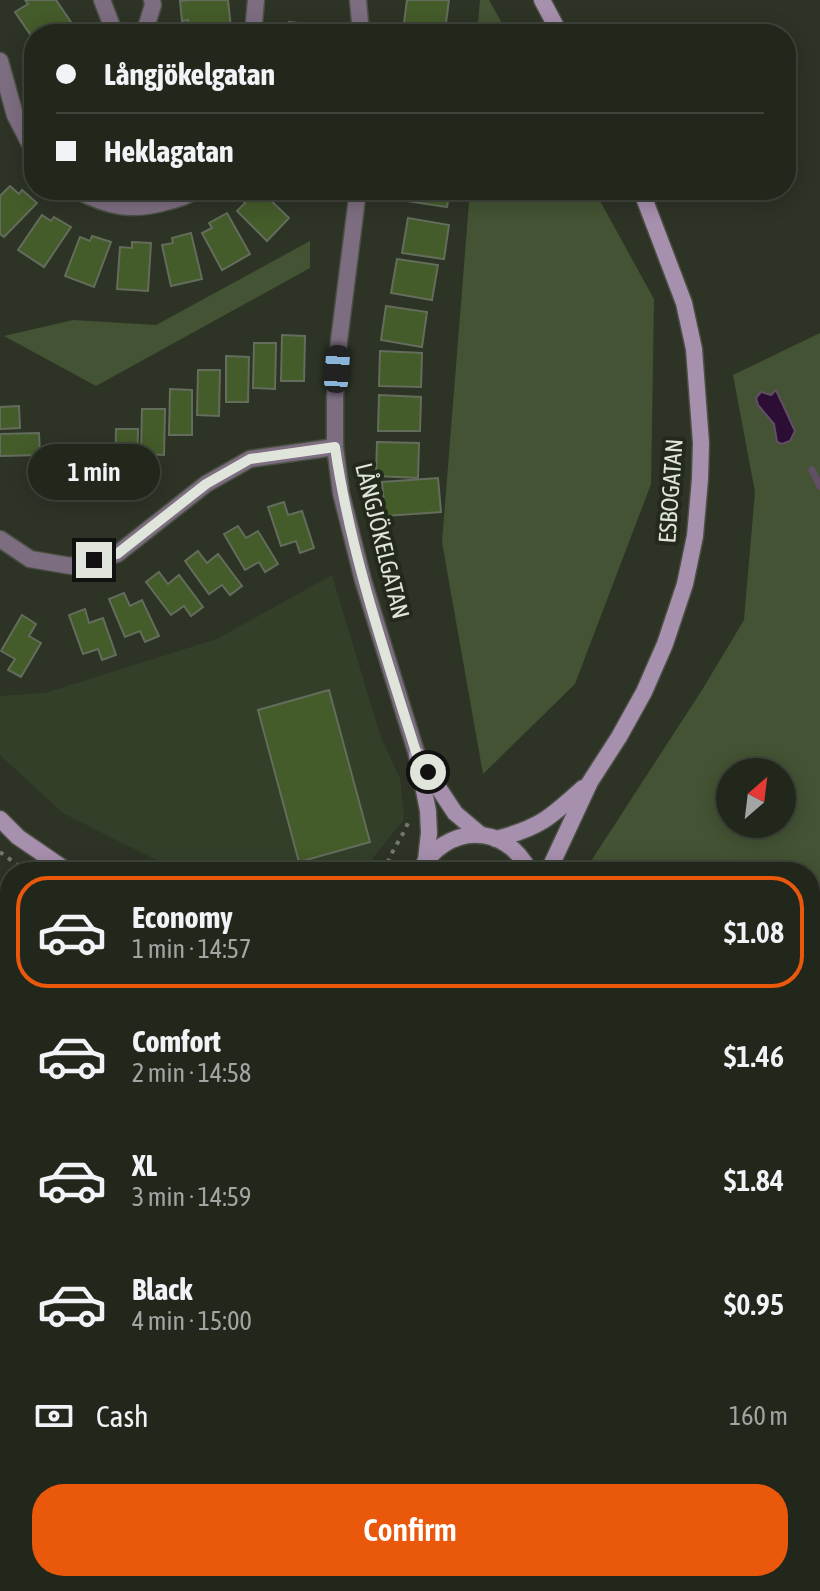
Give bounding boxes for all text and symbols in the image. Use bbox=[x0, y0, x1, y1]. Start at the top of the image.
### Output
text: Långjökelgatan bbox=[104, 57, 275, 91]
text: Heklagatan bbox=[104, 134, 234, 168]
car bbox=[323, 344, 351, 394]
street label: ESBOGATAN bbox=[653, 438, 688, 544]
callout: 1 min bbox=[28, 444, 160, 500]
text: 1 min bbox=[67, 457, 121, 487]
street label: LÅNGJÖKELGATAN bbox=[350, 460, 416, 621]
route end bbox=[76, 542, 112, 578]
route start bbox=[410, 754, 446, 790]
north arrow bbox=[716, 758, 796, 838]
map controls bbox=[716, 758, 796, 838]
icon: car bbox=[36, 896, 108, 968]
text: Economy bbox=[132, 900, 233, 934]
text: $1.08 bbox=[724, 915, 784, 949]
text: 1 min · 14:57 bbox=[132, 934, 251, 964]
icon: car bbox=[36, 1020, 108, 1092]
text: Comfort bbox=[132, 1024, 221, 1058]
text: $1.46 bbox=[724, 1039, 784, 1073]
text: 2 min · 14:58 bbox=[132, 1058, 251, 1088]
icon: car bbox=[36, 1144, 108, 1216]
text: XL bbox=[132, 1148, 157, 1182]
text: $1.84 bbox=[724, 1163, 784, 1197]
text: 3 min · 14:59 bbox=[132, 1182, 251, 1212]
icon: car bbox=[36, 1268, 108, 1340]
text: Black bbox=[132, 1272, 192, 1306]
text: $0.95 bbox=[724, 1287, 784, 1321]
text: 4 min · 15:00 bbox=[132, 1306, 252, 1336]
icon: cash bbox=[32, 1394, 76, 1438]
text: Cash bbox=[96, 1399, 149, 1433]
text: 160 m bbox=[729, 1401, 788, 1431]
button: Confirm bbox=[32, 1484, 788, 1576]

